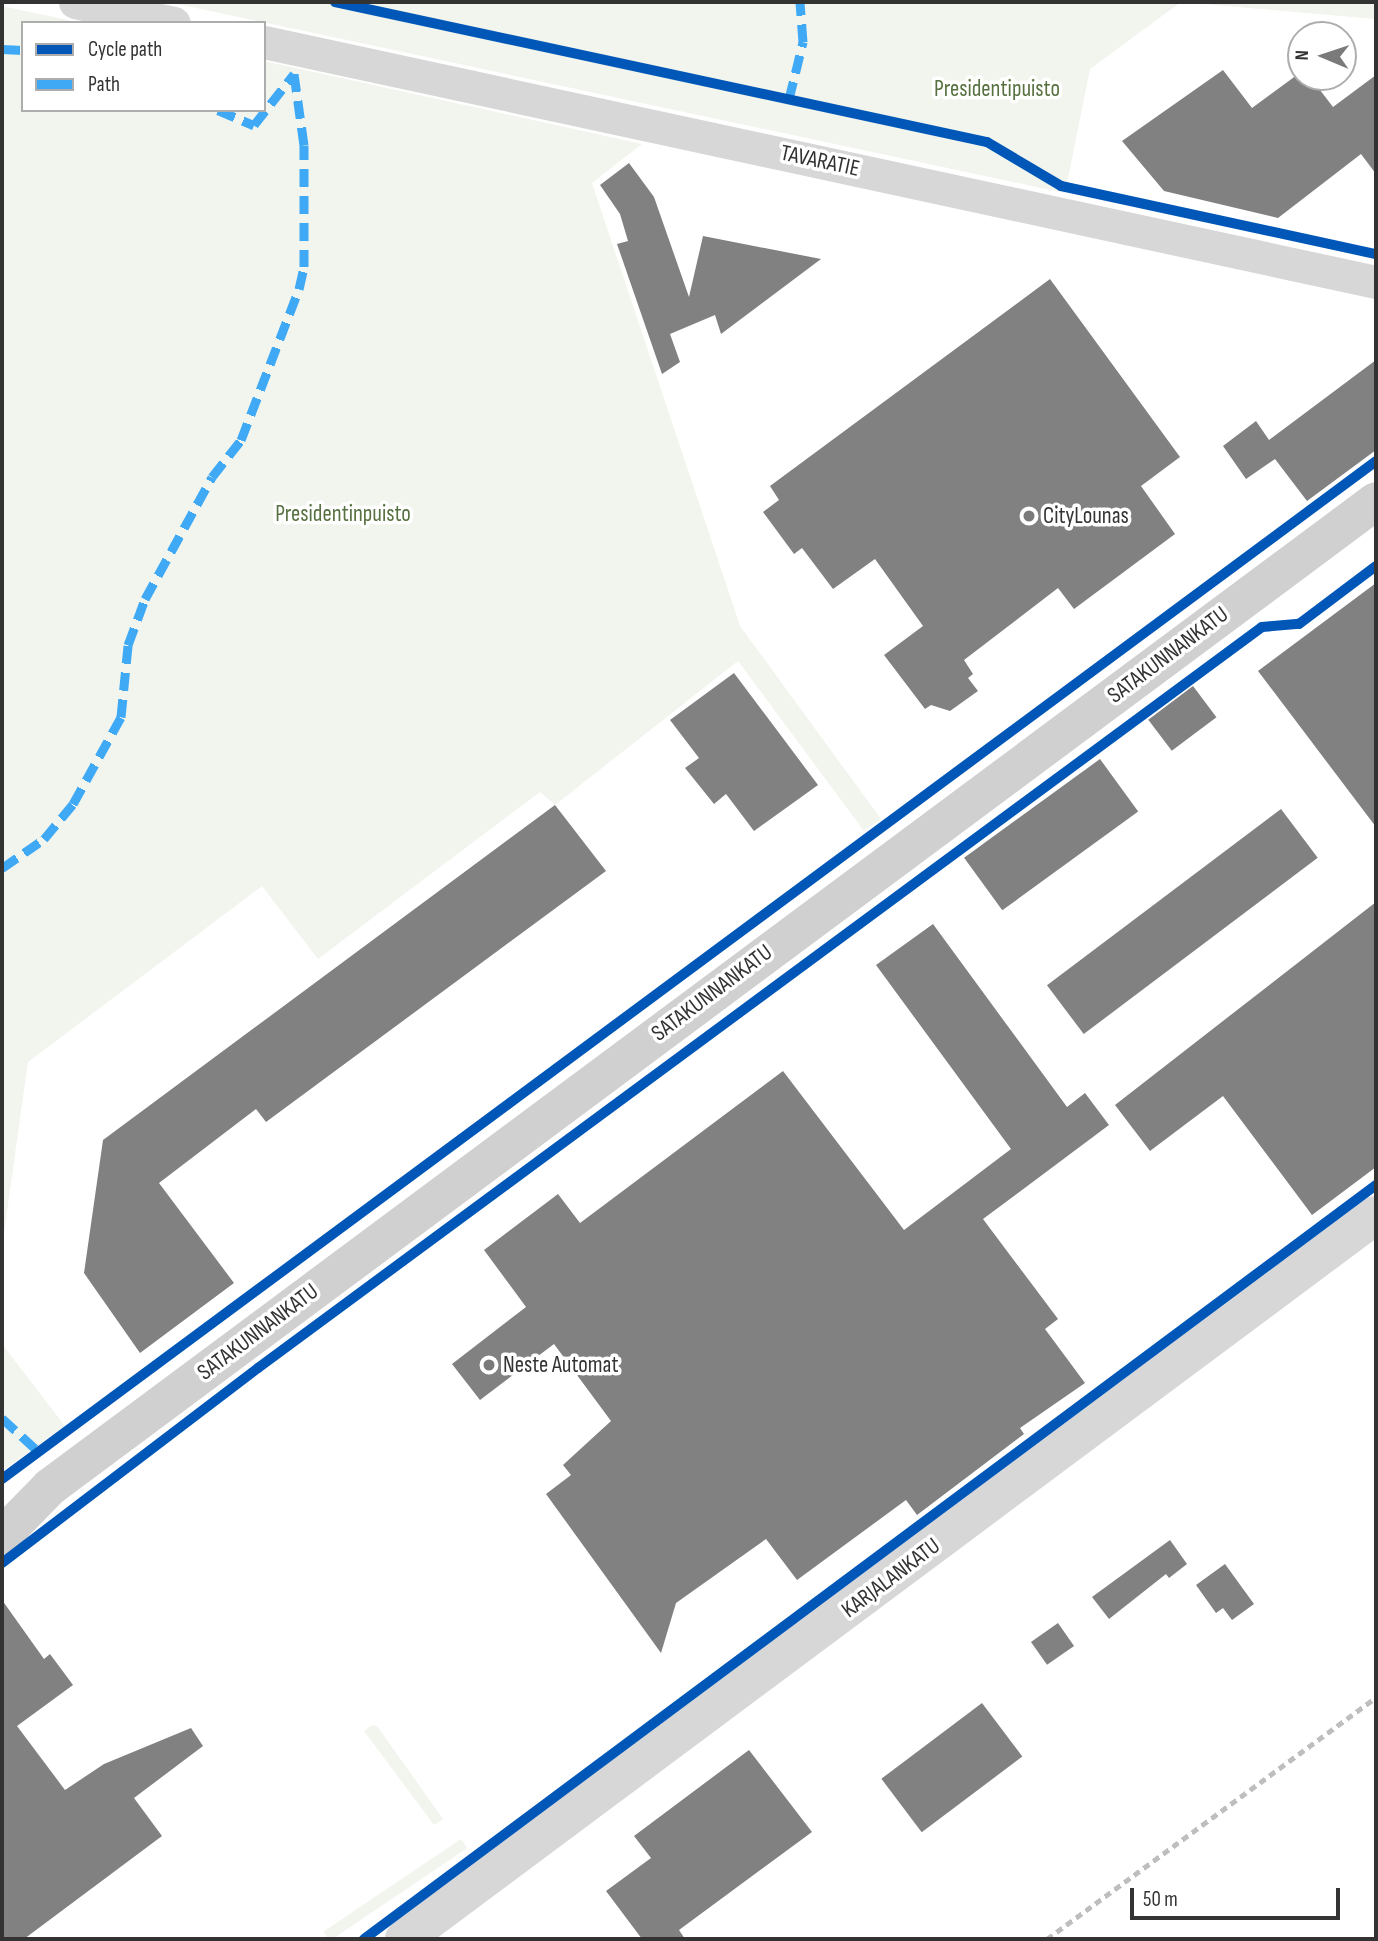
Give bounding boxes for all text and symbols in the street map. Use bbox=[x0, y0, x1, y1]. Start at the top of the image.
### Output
legend bbox=[21, 21, 266, 112]
north arrow bbox=[1287, 21, 1357, 91]
text: Cycle path bbox=[88, 37, 162, 62]
text: N bbox=[1291, 50, 1314, 61]
text: Path bbox=[88, 72, 120, 97]
park label: Presidentipuisto bbox=[934, 75, 1060, 103]
street label: TAVARATIE bbox=[778, 139, 862, 183]
park label: Presidentinpuisto bbox=[275, 500, 411, 528]
place label: CityLounas bbox=[1043, 502, 1129, 530]
marker: CityLounas bbox=[1021, 508, 1037, 524]
street label: SATAKUNNANKATU bbox=[1102, 601, 1234, 709]
street label: SATAKUNNANKATU bbox=[646, 939, 778, 1047]
street label: SATAKUNNANKATU bbox=[192, 1278, 324, 1386]
place label: Neste Automat bbox=[503, 1351, 618, 1379]
marker: Neste Automat bbox=[481, 1357, 497, 1373]
street label: KARJALANKATU bbox=[836, 1532, 946, 1624]
scale bar bbox=[1133, 1874, 1343, 1918]
text: 50 m bbox=[1143, 1887, 1178, 1912]

